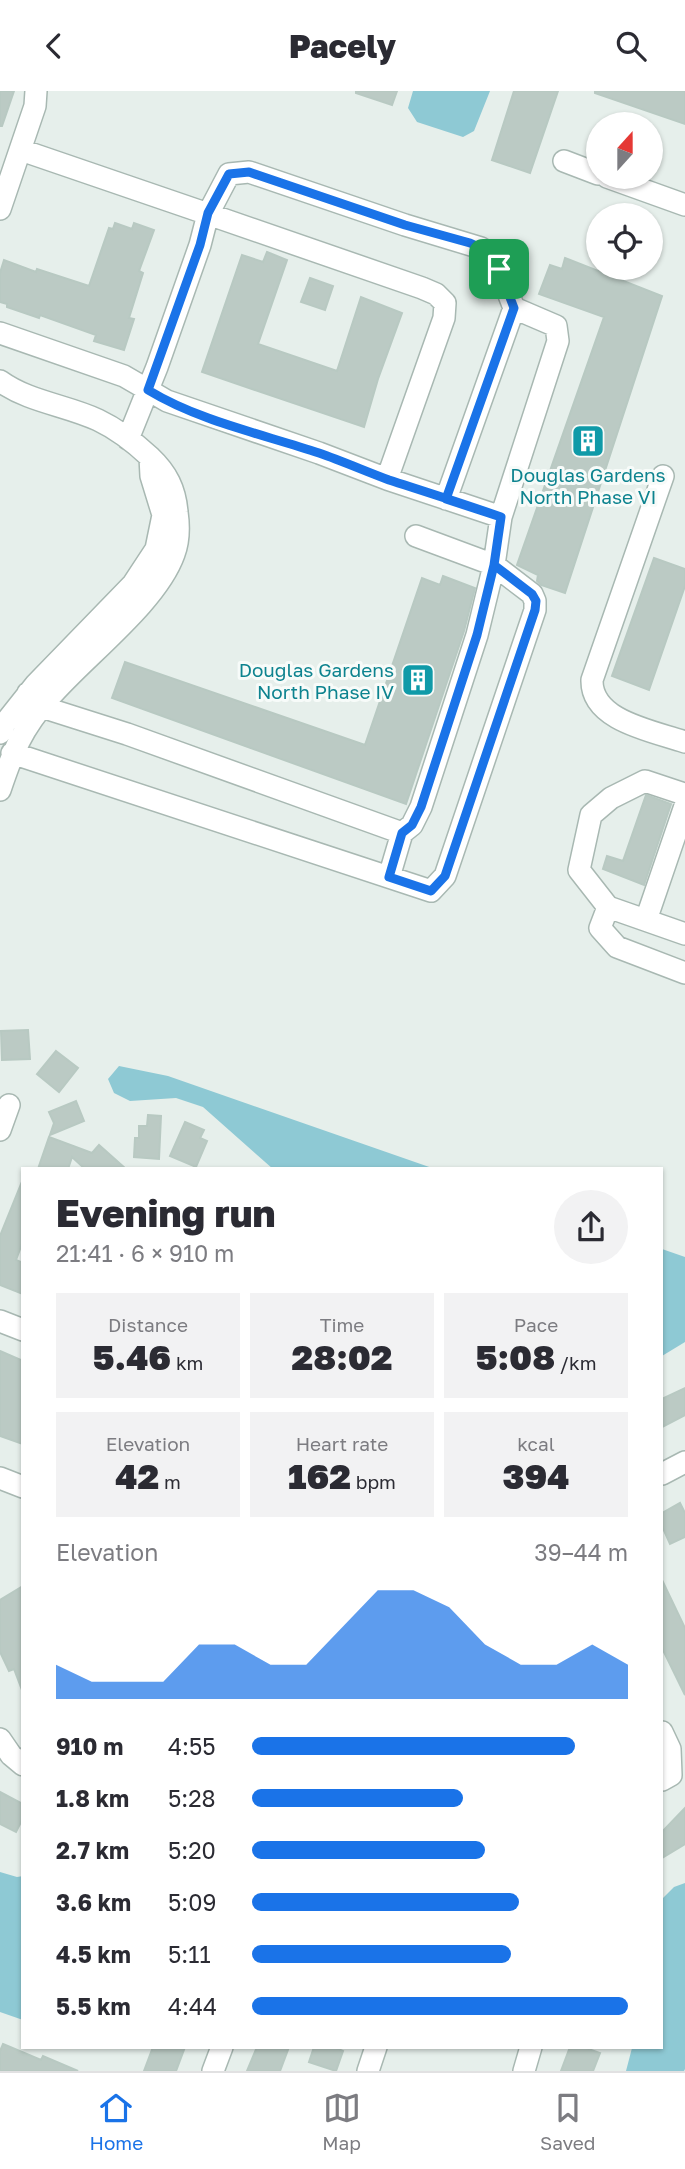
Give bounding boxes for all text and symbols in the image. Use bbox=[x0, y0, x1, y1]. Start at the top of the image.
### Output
icon: back bbox=[35, 27, 73, 65]
text: Pacely bbox=[289, 27, 396, 65]
icon: search bbox=[612, 27, 650, 65]
north arrow bbox=[586, 112, 663, 189]
map controls bbox=[586, 112, 663, 280]
button: locate bbox=[586, 203, 663, 280]
pin bbox=[469, 239, 529, 299]
icon: arrive bbox=[480, 250, 518, 288]
building icon: Douglas Gardens North Phase VI bbox=[569, 422, 607, 460]
place label: Douglas Gardens North Phase VI bbox=[510, 463, 666, 508]
place label: Douglas Gardens North Phase IV bbox=[239, 658, 394, 703]
building icon: Douglas Gardens North Phase IV bbox=[399, 661, 437, 699]
text: Evening run bbox=[56, 1190, 275, 1235]
button: share bbox=[554, 1190, 628, 1264]
text: 21:41 · 6 × 910 m bbox=[56, 1239, 234, 1267]
text: Distance bbox=[108, 1313, 188, 1336]
text: Time bbox=[320, 1313, 364, 1336]
text: Pace bbox=[514, 1313, 558, 1336]
text: 5.46 bbox=[93, 1336, 171, 1378]
text: 28:02 bbox=[292, 1336, 392, 1378]
text: 5:08 bbox=[475, 1336, 555, 1378]
text: km bbox=[171, 1351, 203, 1374]
text: /km bbox=[555, 1351, 597, 1374]
text: Elevation bbox=[106, 1432, 190, 1455]
text: Heart rate bbox=[296, 1432, 388, 1455]
text: kcal bbox=[517, 1432, 555, 1455]
text: 42 bbox=[115, 1455, 159, 1497]
text: 162 bbox=[288, 1455, 351, 1497]
text: 394 bbox=[502, 1455, 570, 1497]
text: m bbox=[159, 1470, 181, 1493]
text: bpm bbox=[351, 1470, 396, 1493]
text: Elevation bbox=[56, 1538, 158, 1566]
text: 39–44 m bbox=[534, 1538, 628, 1566]
text: 910 m bbox=[56, 1732, 123, 1760]
text: 4:55 bbox=[168, 1732, 216, 1760]
text: 1.8 km bbox=[56, 1784, 129, 1812]
text: 5:28 bbox=[168, 1784, 216, 1812]
text: 2.7 km bbox=[56, 1836, 129, 1864]
text: 5:20 bbox=[168, 1836, 216, 1864]
text: 3.6 km bbox=[56, 1888, 131, 1916]
text: 5:09 bbox=[168, 1888, 216, 1916]
text: 4.5 km bbox=[56, 1940, 131, 1968]
text: 5:11 bbox=[168, 1940, 211, 1968]
text: 5.5 km bbox=[56, 1992, 131, 2020]
text: 4:44 bbox=[168, 1992, 217, 2020]
tab: Home bbox=[90, 2089, 143, 2154]
tab: Map bbox=[322, 2089, 361, 2154]
tab: Saved bbox=[540, 2089, 595, 2154]

